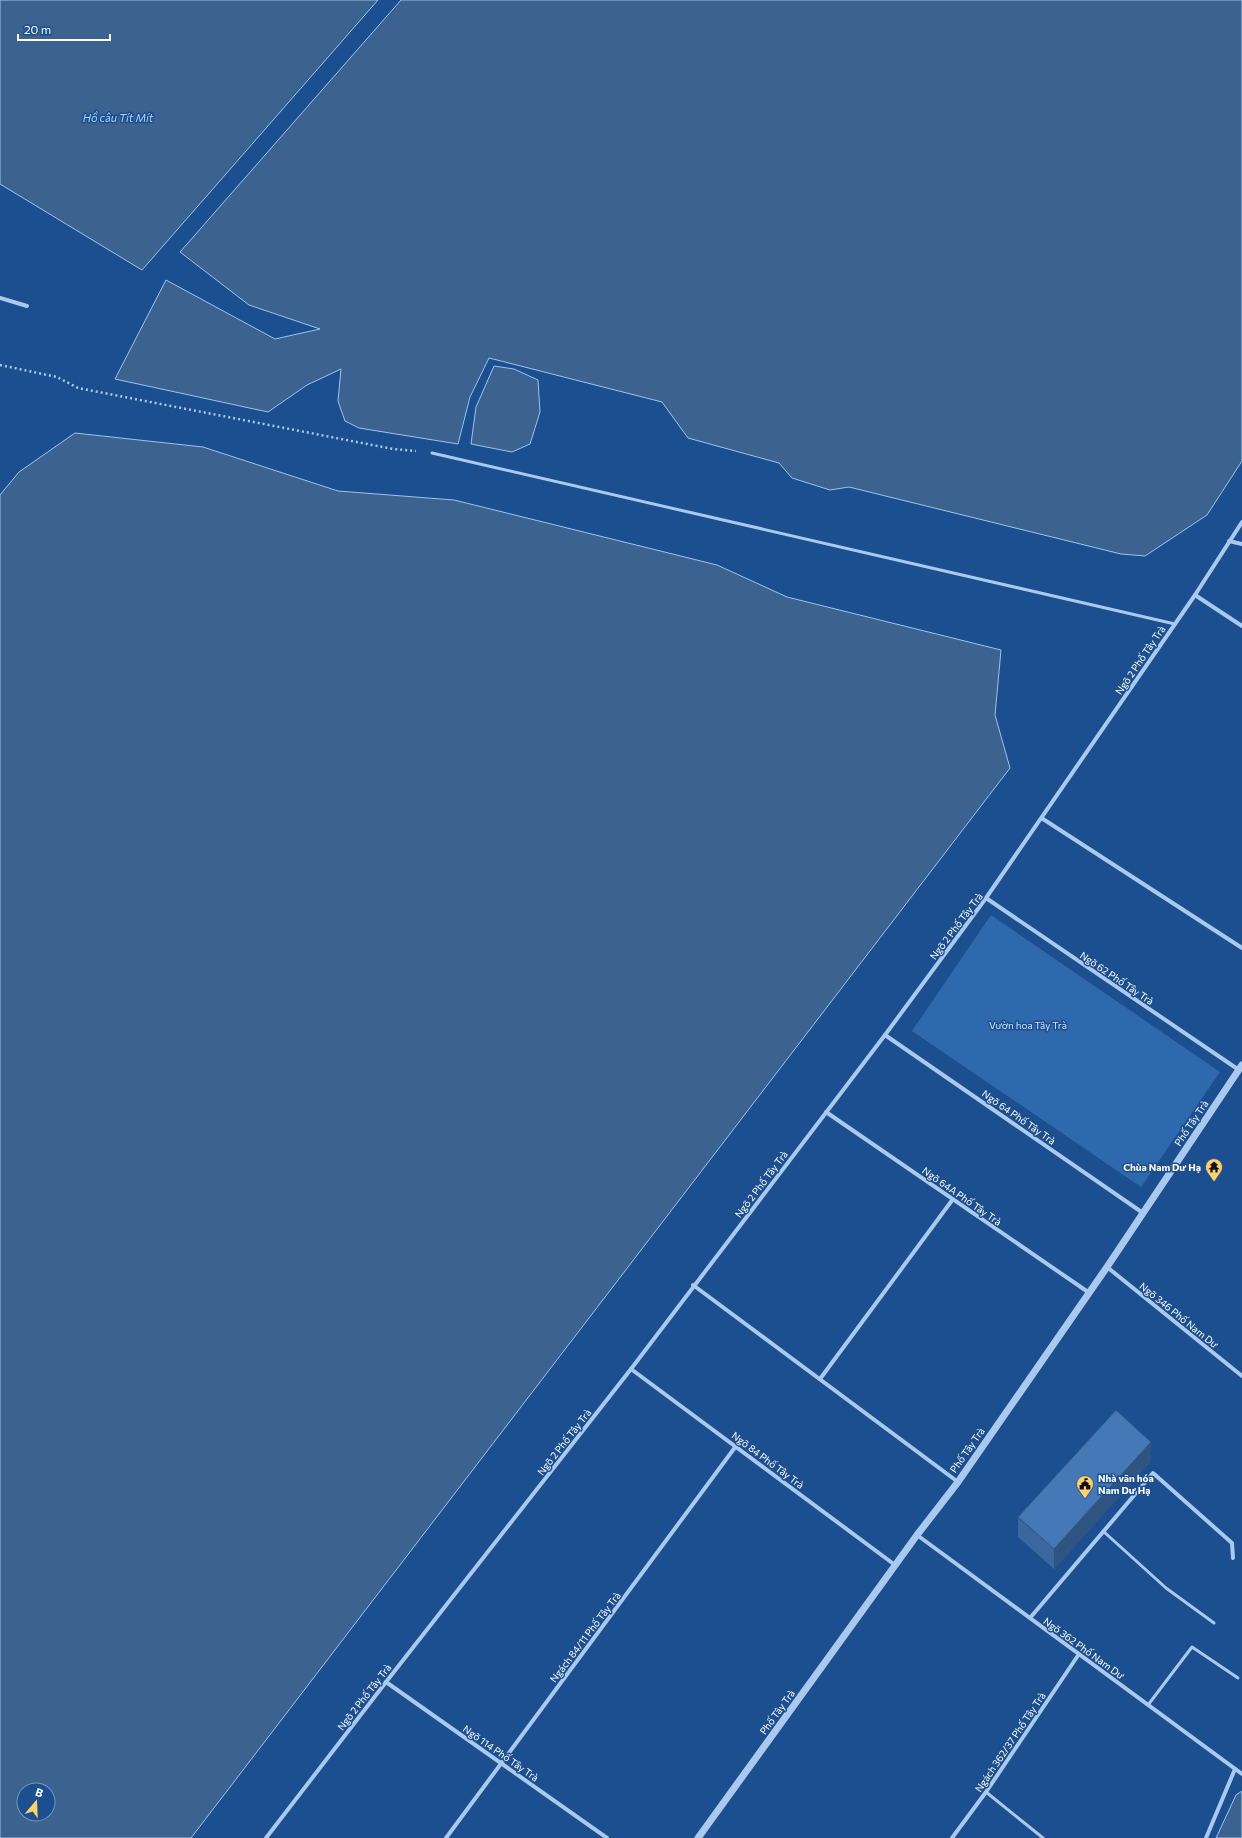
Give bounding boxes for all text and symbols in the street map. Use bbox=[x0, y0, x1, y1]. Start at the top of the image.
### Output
scale bar bbox=[18, 16, 110, 42]
text: 20 m bbox=[24, 22, 51, 36]
water label: Hồ câu Tít Mít bbox=[83, 110, 154, 124]
street label: Ngõ 2 Phố Tây Trà bbox=[1113, 623, 1167, 697]
street label: Ngõ 2 Phố Tây Trà bbox=[927, 890, 985, 962]
street label: Ngõ 62 Phố Tây Trà bbox=[1078, 949, 1156, 1007]
park label: Vườn hoa Tây Trà bbox=[989, 1019, 1067, 1031]
street label: Ngõ 64 Phố Tây Trà bbox=[980, 1087, 1058, 1147]
street label: Phố Tây Trà bbox=[1171, 1098, 1211, 1148]
street label: Ngõ 2 Phố Tây Trà bbox=[732, 1148, 790, 1220]
temple icon: Chùa Nam Dư Hạ bbox=[1204, 1157, 1224, 1182]
place label: Chùa Nam Dư Hạ bbox=[1123, 1161, 1201, 1173]
street label: Ngõ 64A Phố Tây Trà bbox=[920, 1164, 1004, 1228]
street label: Ngõ 346 Phố Nam Dư bbox=[1137, 1280, 1221, 1351]
street label: Ngõ 2 Phố Tây Trà bbox=[534, 1407, 594, 1477]
street label: Phố Tây Trà bbox=[947, 1425, 987, 1475]
street label: Ngõ 84 Phố Tây Trà bbox=[730, 1429, 806, 1491]
place label: Nhà văn hóa Nam Dư Hạ bbox=[1098, 1472, 1154, 1496]
public building icon: Nhà văn hóa Nam Dư Hạ bbox=[1075, 1474, 1095, 1499]
street label: Ngách 84/11 Phố Tây Trà bbox=[547, 1589, 623, 1685]
street label: Ngõ 362 Phố Nam Dư bbox=[1041, 1615, 1127, 1682]
street label: Ngõ 2 Phố Tây Trà bbox=[334, 1662, 394, 1732]
street label: Phố Tây Trà bbox=[757, 1687, 797, 1737]
street label: Ngách 362/37 Phố Tây Trà bbox=[972, 1690, 1048, 1794]
street label: Ngõ 114 Phố Tây Trà bbox=[461, 1722, 541, 1784]
north arrow bbox=[16, 1782, 56, 1822]
text: B bbox=[34, 1785, 45, 1799]

